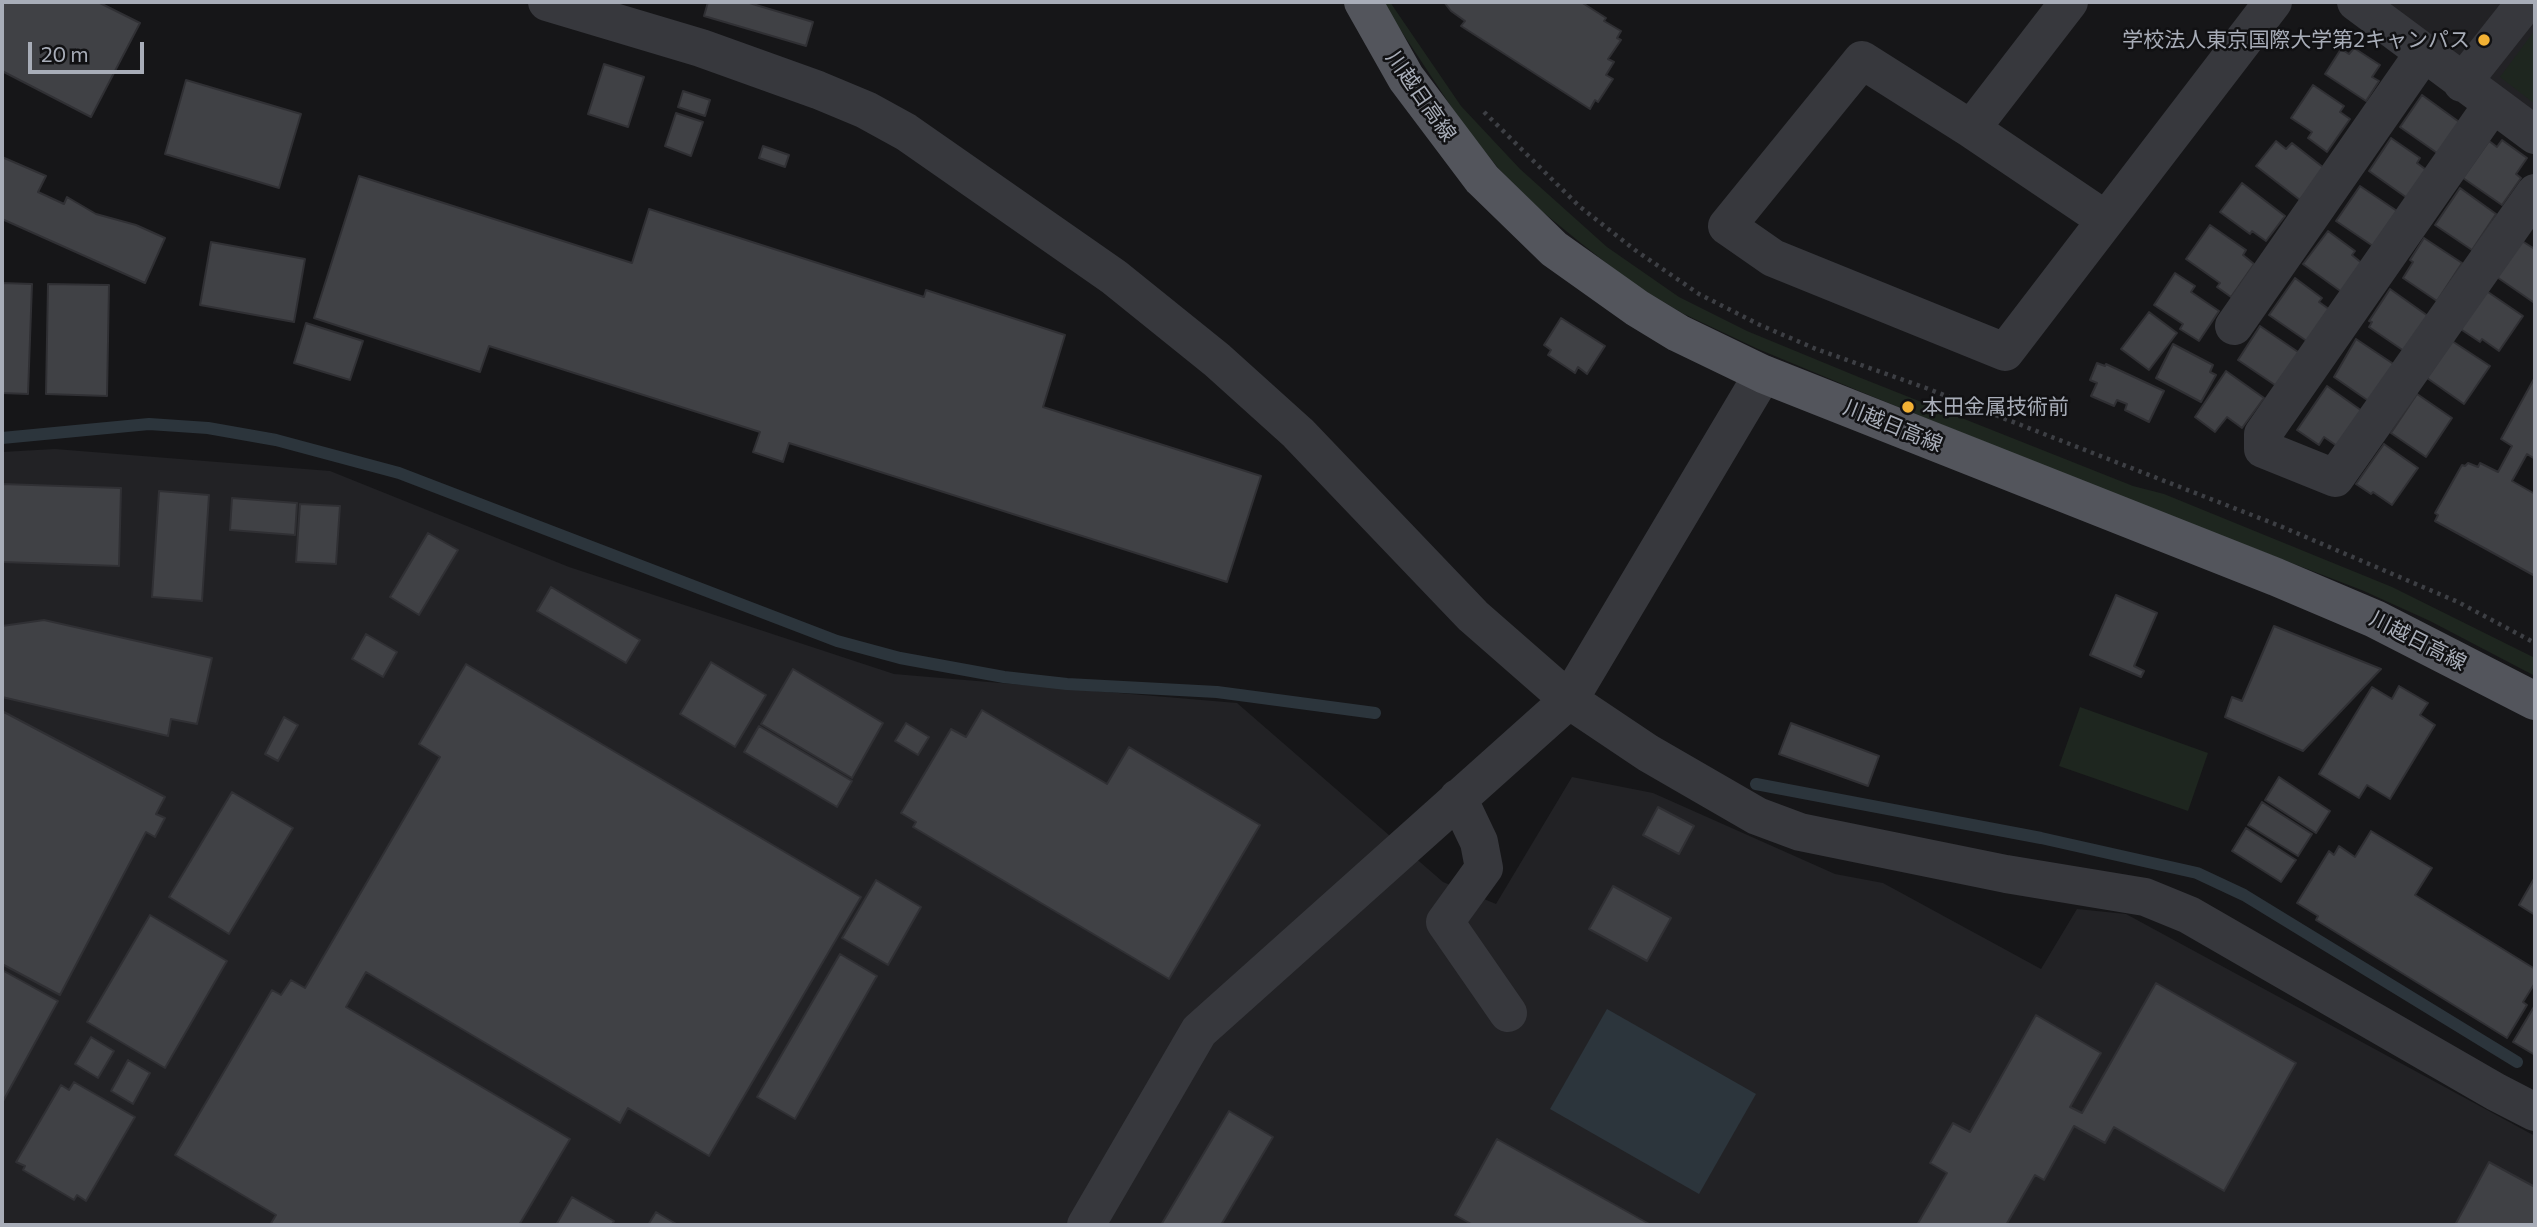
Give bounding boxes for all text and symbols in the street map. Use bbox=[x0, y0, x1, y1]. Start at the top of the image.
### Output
place label: 学校法人東京国際大学第2キャンパス bbox=[2122, 27, 2470, 53]
scale bar bbox=[32, 28, 147, 72]
marker: 学校法人東京国際大学第2キャンパス bbox=[2476, 32, 2492, 48]
text: 20 m bbox=[41, 41, 89, 66]
street label: 川越日高線 bbox=[1381, 46, 1461, 146]
place label: 本田金属技術前 bbox=[1922, 394, 2069, 420]
street label: 川越日高線 bbox=[1840, 395, 1946, 457]
marker: 本田金属技術前 bbox=[1900, 399, 1916, 415]
street label: 川越日高線 bbox=[2366, 606, 2470, 676]

